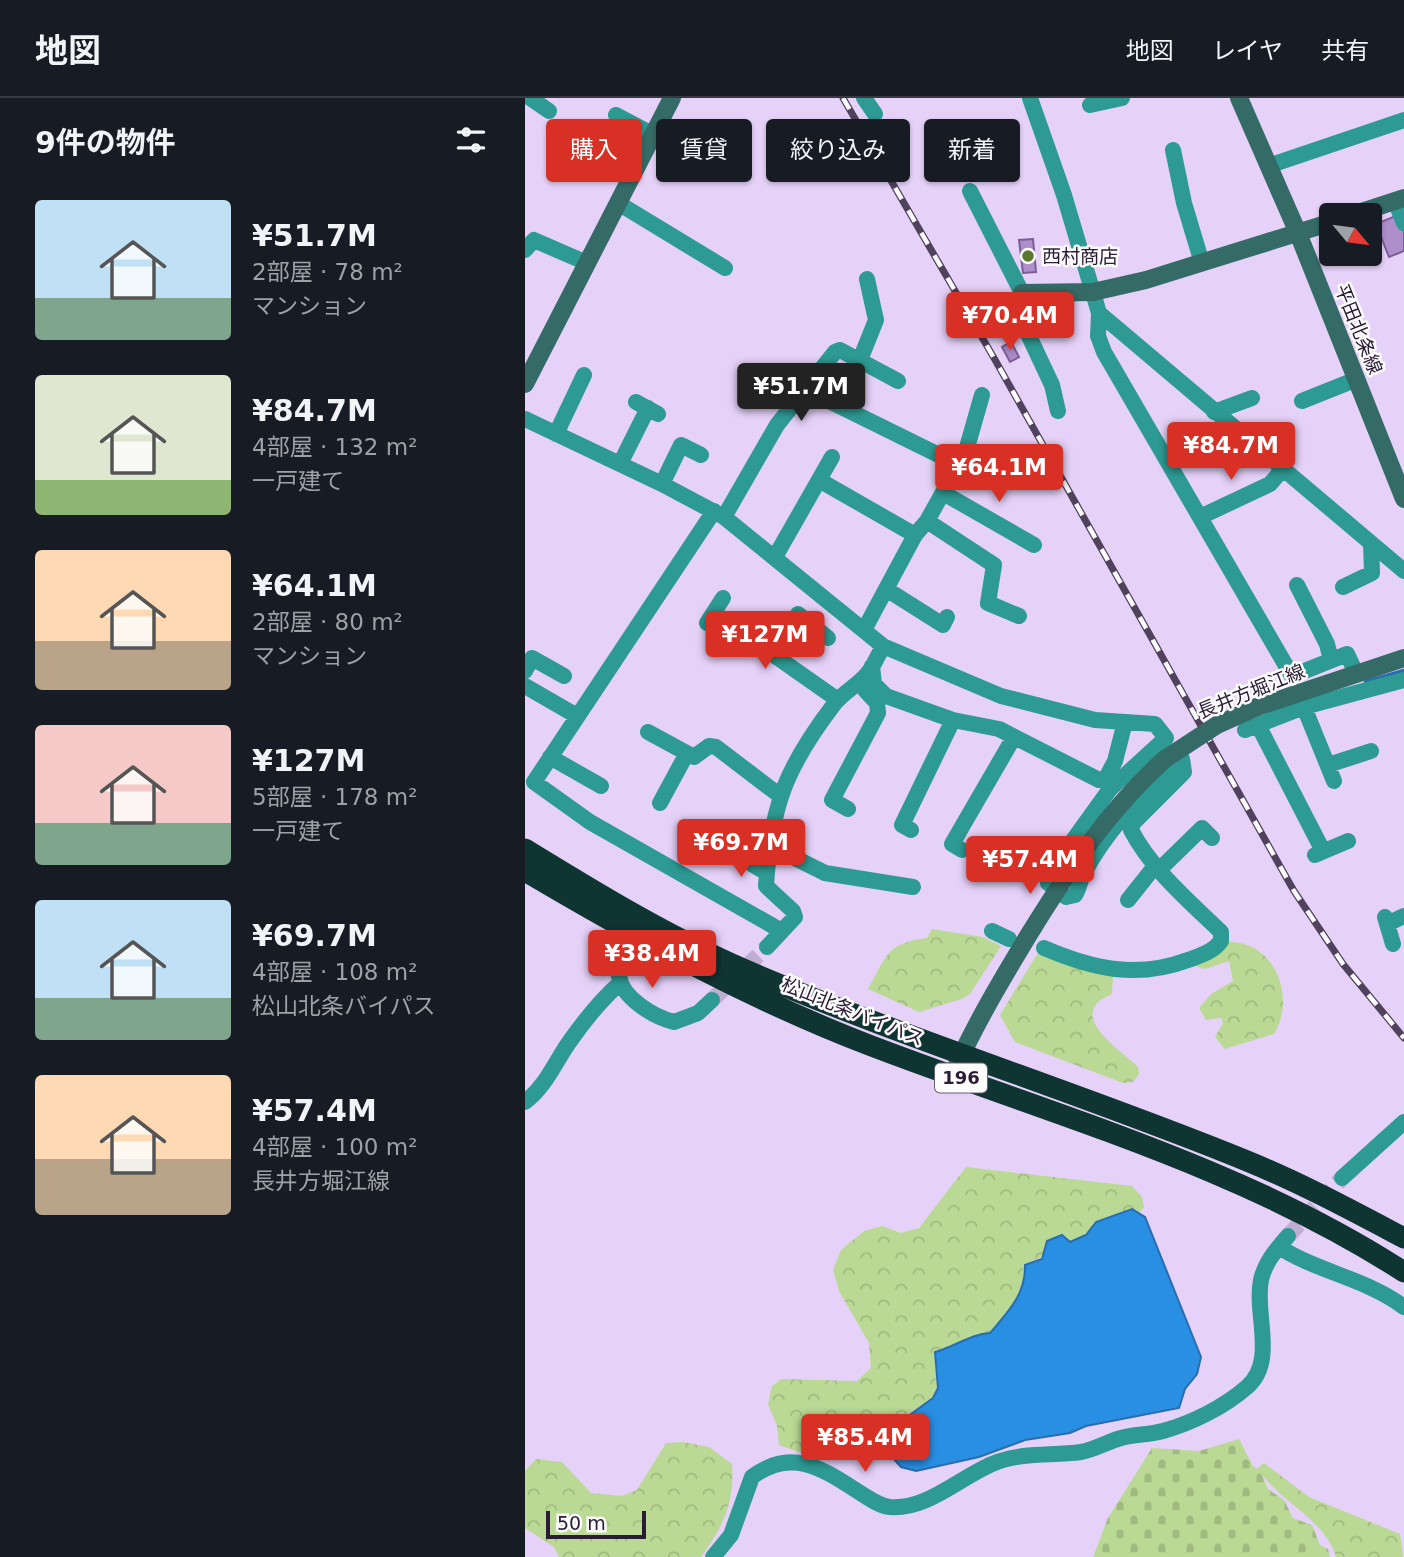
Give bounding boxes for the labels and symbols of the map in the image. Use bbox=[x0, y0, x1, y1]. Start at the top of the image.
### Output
north arrow bbox=[1319, 203, 1383, 266]
place label: 西村商店 bbox=[1042, 245, 1118, 267]
marker: 西村商店 bbox=[1020, 248, 1036, 264]
street label: 平田北条線 bbox=[1331, 281, 1387, 377]
pin: ¥70.4M bbox=[953, 292, 1067, 352]
pin: ¥51.7M bbox=[744, 364, 858, 423]
pin: ¥84.7M bbox=[1174, 422, 1288, 482]
pin: ¥64.1M bbox=[942, 444, 1056, 504]
pin: ¥127M bbox=[716, 612, 814, 671]
street label: 長井方堀江線 bbox=[1194, 659, 1308, 723]
pin: ¥69.7M bbox=[684, 820, 798, 879]
pin: ¥57.4M bbox=[973, 836, 1087, 896]
pin: ¥38.4M bbox=[595, 930, 709, 990]
street label: 松山北条バイパス bbox=[779, 972, 927, 1050]
road number: 196 bbox=[935, 1063, 987, 1093]
pin: ¥85.4M bbox=[808, 1414, 922, 1474]
scale bar bbox=[546, 1508, 646, 1540]

